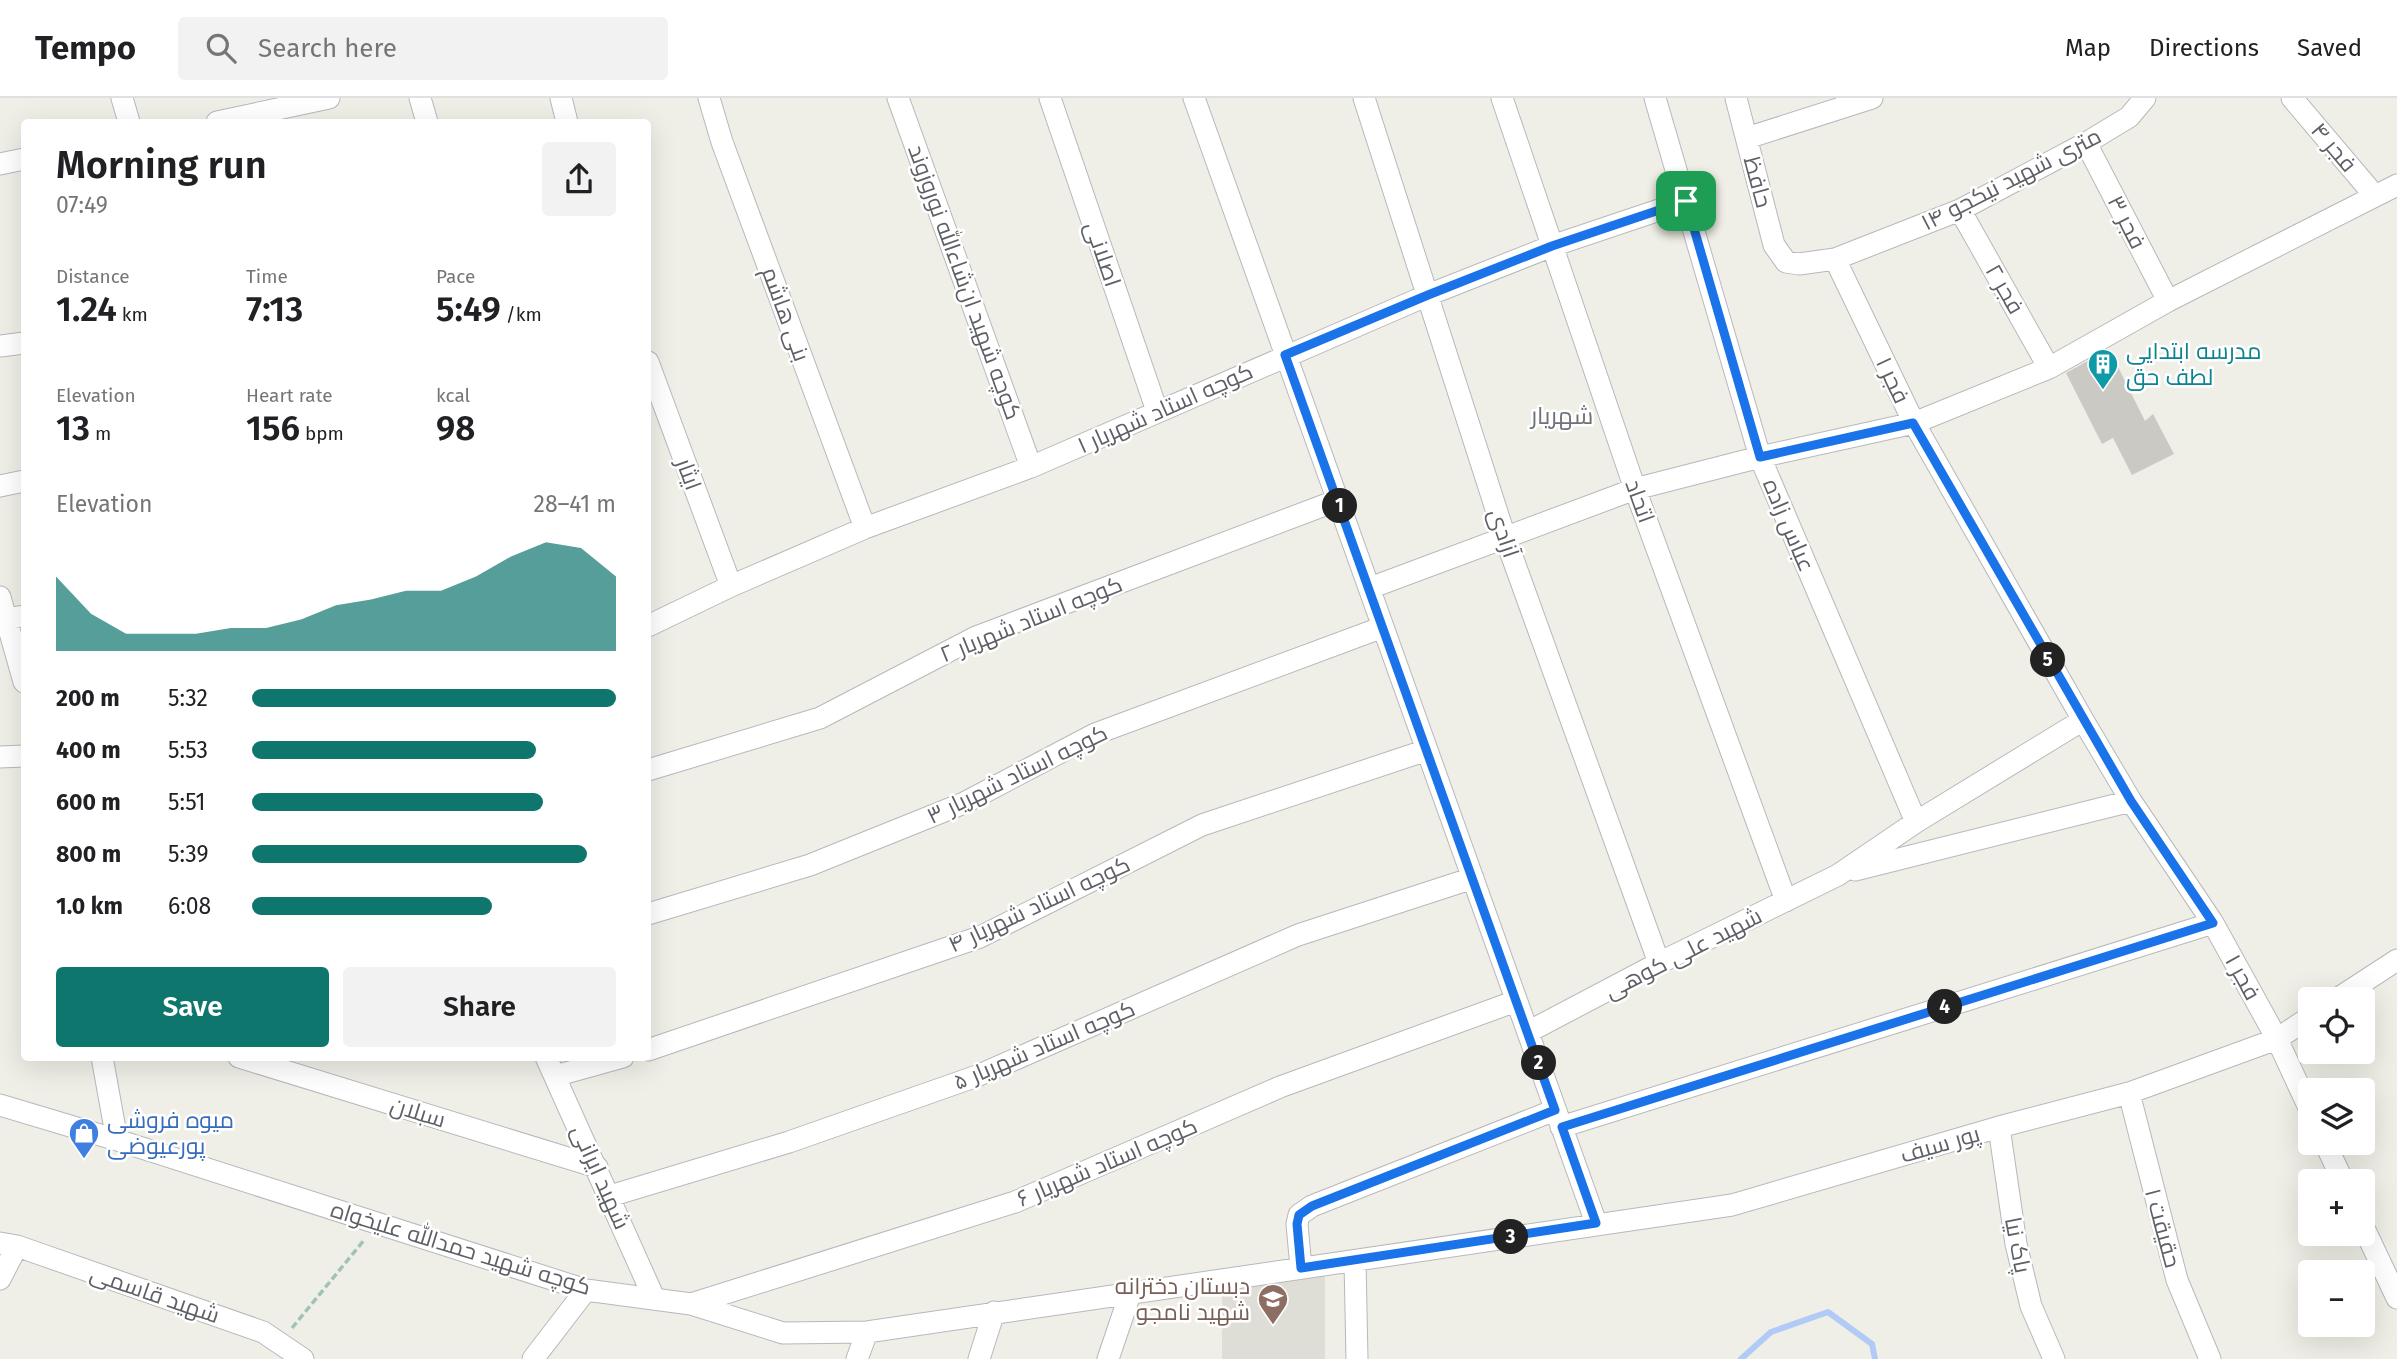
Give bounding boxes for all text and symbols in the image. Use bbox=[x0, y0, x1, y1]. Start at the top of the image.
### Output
search box bbox=[178, 17, 668, 80]
text: Tempo bbox=[35, 28, 136, 68]
icon: search bbox=[202, 29, 240, 67]
text: Search here bbox=[258, 33, 397, 64]
text: Map bbox=[2065, 34, 2111, 62]
text: Directions bbox=[2149, 34, 2259, 62]
text: Saved bbox=[2297, 34, 2362, 62]
street label: فجر ۴ bbox=[2305, 117, 2363, 177]
street label: ۱۴ متری شهید نیکجو bbox=[1916, 122, 2106, 236]
street label: کوچه شهید ان‌شاءالله نوروزوند bbox=[901, 140, 1029, 424]
text: Morning run bbox=[56, 142, 267, 188]
button: share bbox=[542, 142, 616, 216]
street label: حافظ bbox=[1738, 153, 1778, 211]
pin bbox=[1656, 171, 1716, 231]
icon: arrive bbox=[1667, 182, 1705, 220]
text: 07:49 bbox=[56, 191, 108, 219]
street label: فجر ۳ bbox=[2102, 191, 2152, 253]
street label: اصلانی bbox=[1079, 218, 1127, 290]
street label: فجر ۲ bbox=[1980, 259, 2030, 319]
street label: بنی هاشم bbox=[754, 263, 816, 366]
text: Distance bbox=[56, 265, 130, 288]
text: Time bbox=[246, 265, 288, 288]
text: Pace bbox=[436, 265, 475, 288]
text: 1.24 bbox=[56, 288, 117, 330]
text: 7:13 bbox=[246, 288, 303, 330]
text: 5:49 bbox=[436, 288, 501, 330]
text: km bbox=[117, 303, 148, 326]
text: /km bbox=[501, 303, 542, 326]
place label: مدرسه ابتدایی لطف حق bbox=[2126, 337, 2262, 391]
building icon: مدرسه ابتدایی لطف حق bbox=[2086, 347, 2120, 391]
street label: فجر ۱ bbox=[1870, 352, 1916, 408]
street label: کوچه استاد شهریار ۱ bbox=[1073, 357, 1257, 460]
text: Elevation bbox=[56, 384, 136, 407]
text: Heart rate bbox=[246, 384, 333, 407]
text: kcal bbox=[436, 384, 470, 407]
district label: شهریار bbox=[1529, 402, 1593, 430]
text: 13 bbox=[56, 407, 90, 449]
text: 156 bbox=[246, 407, 300, 449]
text: 98 bbox=[436, 407, 475, 449]
text: m bbox=[90, 422, 111, 445]
text: bpm bbox=[300, 422, 344, 445]
street label: ایثار bbox=[670, 452, 708, 494]
street label: عباس زاده bbox=[1757, 474, 1821, 576]
street label: اتحاد bbox=[1619, 475, 1661, 527]
pin: 1 bbox=[1322, 488, 1358, 524]
text: Elevation bbox=[56, 490, 152, 518]
text: 28–41 m bbox=[534, 490, 616, 518]
text: 1 bbox=[1335, 494, 1344, 517]
street label: آزادی bbox=[1483, 505, 1525, 561]
street label: کوچه استاد شهریار ۲ bbox=[936, 570, 1127, 669]
pin: 5 bbox=[2030, 642, 2066, 678]
text: 5 bbox=[2042, 648, 2053, 671]
text: 200 m bbox=[56, 684, 120, 712]
text: 5:32 bbox=[168, 684, 208, 712]
street label: کوچه استاد شهریار ۳ bbox=[922, 718, 1112, 831]
text: 400 m bbox=[56, 736, 121, 764]
text: 5:53 bbox=[168, 736, 208, 764]
text: 600 m bbox=[56, 788, 121, 816]
text: 5:51 bbox=[168, 788, 205, 816]
text: 800 m bbox=[56, 840, 121, 868]
text: 5:39 bbox=[168, 840, 209, 868]
street label: کوچه استاد شهریار ۴ bbox=[944, 850, 1135, 959]
text: 1.0 km bbox=[56, 892, 123, 920]
text: 6:08 bbox=[168, 892, 211, 920]
street label: شهید علی کوهی bbox=[1600, 901, 1766, 1005]
street label: فجر ۱ bbox=[2219, 949, 2267, 1005]
button: Save bbox=[56, 967, 329, 1047]
button: Share bbox=[343, 967, 616, 1047]
map controls bbox=[2298, 987, 2375, 1337]
button: locate bbox=[2298, 987, 2375, 1064]
pin: 4 bbox=[1927, 990, 1962, 1024]
street label: کوچه استاد شهریار ۵ bbox=[949, 994, 1139, 1097]
text: 4 bbox=[1939, 995, 1950, 1018]
pin: 2 bbox=[1522, 1046, 1556, 1080]
text: 2 bbox=[1534, 1051, 1543, 1074]
button: layers bbox=[2298, 1078, 2375, 1155]
street label: سبلان bbox=[387, 1090, 449, 1134]
place label: میوه فروشی پورعیوضی bbox=[107, 1106, 234, 1161]
street label: کوچه استاد شهریار ۶ bbox=[1013, 1111, 1202, 1214]
shop icon: میوه فروشی پورعیوضی bbox=[67, 1116, 101, 1160]
street label: پور سیف bbox=[1897, 1119, 1983, 1170]
street label: شهید ایرانی bbox=[566, 1120, 636, 1234]
button: + bbox=[2298, 1169, 2375, 1246]
street label: حقیقت ۱ bbox=[2139, 1185, 2187, 1271]
street label: کوچه شهید حمدالله علیخواه bbox=[327, 1194, 595, 1302]
street label: پاک نیا bbox=[1998, 1214, 2037, 1276]
pin: 3 bbox=[1494, 1220, 1528, 1254]
text: 3 bbox=[1506, 1225, 1515, 1248]
street label: شهید قاسمی bbox=[87, 1259, 223, 1329]
button: − bbox=[2298, 1260, 2375, 1337]
place label: دبستان دخترانه شهید نامجو bbox=[1115, 1272, 1250, 1326]
school or university icon: دبستان دخترانه شهید نامجو bbox=[1256, 1282, 1290, 1326]

